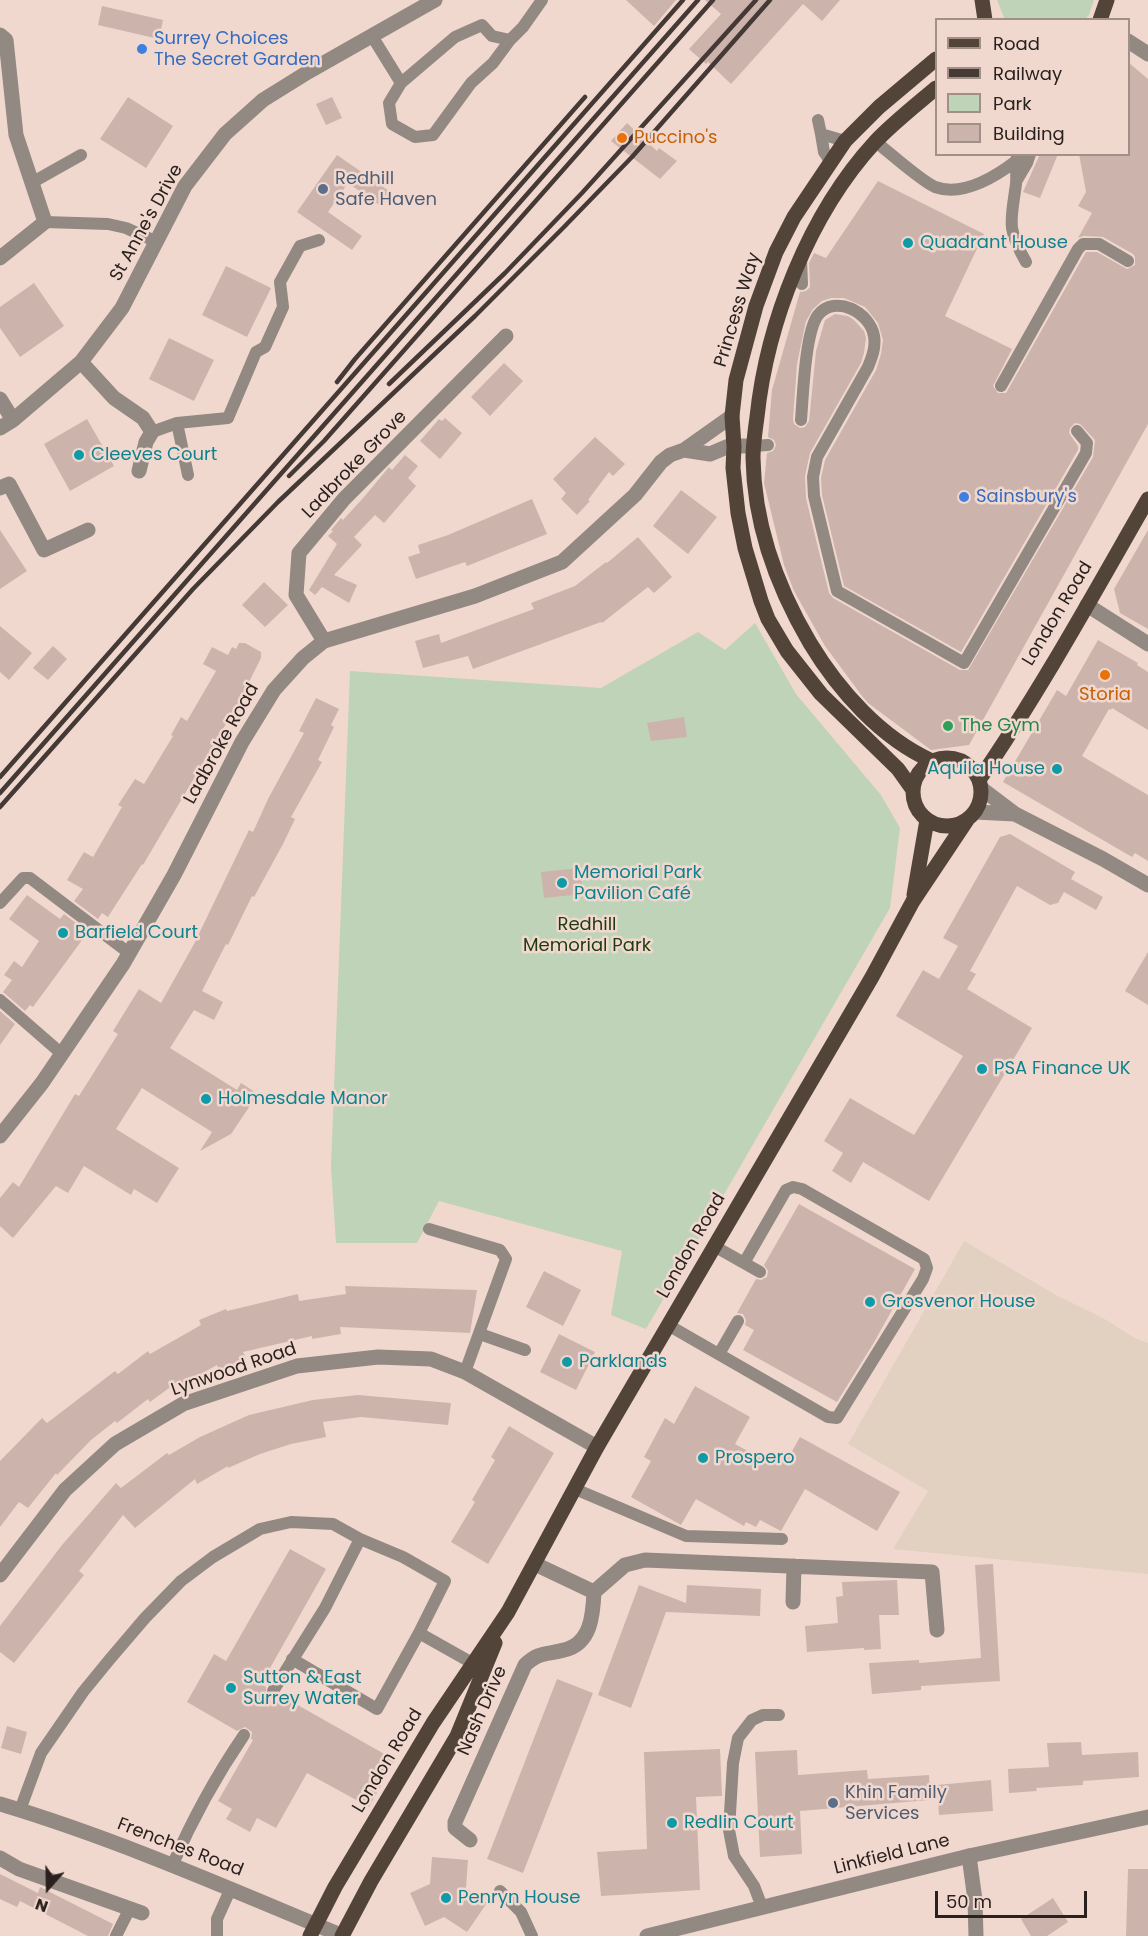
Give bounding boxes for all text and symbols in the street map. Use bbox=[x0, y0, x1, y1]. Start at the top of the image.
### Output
legend bbox=[935, 18, 1130, 156]
place label: Surrey Choices The Secret Garden bbox=[154, 28, 321, 70]
text: Road bbox=[993, 31, 1040, 56]
marker: Surrey Choices The Secret Garden bbox=[135, 42, 149, 56]
text: Railway bbox=[993, 61, 1062, 86]
text: Park bbox=[993, 91, 1032, 116]
text: Building bbox=[993, 121, 1065, 146]
place label: Puccino's bbox=[634, 127, 718, 149]
marker: Puccino's bbox=[615, 131, 629, 145]
street label: St Anne's Drive bbox=[106, 161, 188, 285]
place label: Redhill Safe Haven bbox=[335, 168, 437, 210]
marker: Redhill Safe Haven bbox=[316, 182, 330, 196]
place label: Quadrant House bbox=[920, 232, 1068, 254]
marker: Quadrant House bbox=[901, 236, 915, 250]
street label: Princess Way bbox=[710, 250, 766, 370]
street label: Ladbroke Grove bbox=[298, 407, 412, 523]
place label: Cleeves Court bbox=[91, 444, 217, 466]
marker: Cleeves Court bbox=[72, 448, 86, 462]
place label: Sainsbury's bbox=[976, 486, 1077, 508]
marker: Sainsbury's bbox=[957, 490, 971, 504]
street label: London Road bbox=[1018, 558, 1098, 670]
marker: Storia bbox=[1098, 668, 1112, 682]
street label: Ladbroke Road bbox=[180, 680, 264, 808]
place label: Storia bbox=[1079, 684, 1131, 706]
place label: The Gym bbox=[960, 715, 1040, 737]
marker: The Gym bbox=[941, 719, 955, 733]
place label: Aquila House bbox=[927, 758, 1045, 780]
marker: Aquila House bbox=[1050, 762, 1064, 776]
place label: Memorial Park Pavilion Café bbox=[574, 862, 702, 904]
marker: Memorial Park Pavilion Café bbox=[555, 876, 569, 890]
park label: Redhill Memorial Park bbox=[523, 914, 651, 956]
place label: Barfield Court bbox=[75, 922, 198, 944]
marker: Barfield Court bbox=[56, 926, 70, 940]
place label: PSA Finance UK bbox=[994, 1058, 1130, 1080]
marker: PSA Finance UK bbox=[975, 1062, 989, 1076]
place label: Holmesdale Manor bbox=[218, 1088, 388, 1110]
marker: Holmesdale Manor bbox=[199, 1092, 213, 1106]
street label: London Road bbox=[653, 1190, 731, 1302]
place label: Grosvenor House bbox=[882, 1291, 1036, 1313]
marker: Grosvenor House bbox=[863, 1295, 877, 1309]
street label: Lynwood Road bbox=[169, 1338, 299, 1402]
place label: Parklands bbox=[579, 1351, 667, 1373]
marker: Parklands bbox=[560, 1355, 574, 1369]
place label: Prospero bbox=[715, 1447, 795, 1469]
marker: Prospero bbox=[696, 1451, 710, 1465]
street label: Nash Drive bbox=[454, 1663, 512, 1759]
place label: Sutton & East Surrey Water bbox=[243, 1667, 361, 1710]
marker: Sutton & East Surrey Water bbox=[224, 1681, 238, 1695]
street label: London Road bbox=[348, 1705, 428, 1817]
place label: Khin Family Services bbox=[845, 1782, 947, 1824]
marker: Khin Family Services bbox=[826, 1796, 840, 1810]
place label: Redlin Court bbox=[684, 1812, 794, 1834]
street label: Frenches Road bbox=[114, 1814, 246, 1882]
marker: Redlin Court bbox=[665, 1816, 679, 1830]
street label: Linkfield Lane bbox=[832, 1830, 952, 1880]
north arrow bbox=[18, 1858, 78, 1918]
scale bar bbox=[938, 1879, 1090, 1917]
place label: Penryn House bbox=[458, 1887, 580, 1909]
text: 50 m bbox=[946, 1889, 992, 1914]
marker: Penryn House bbox=[439, 1891, 453, 1905]
text: N bbox=[32, 1893, 51, 1918]

